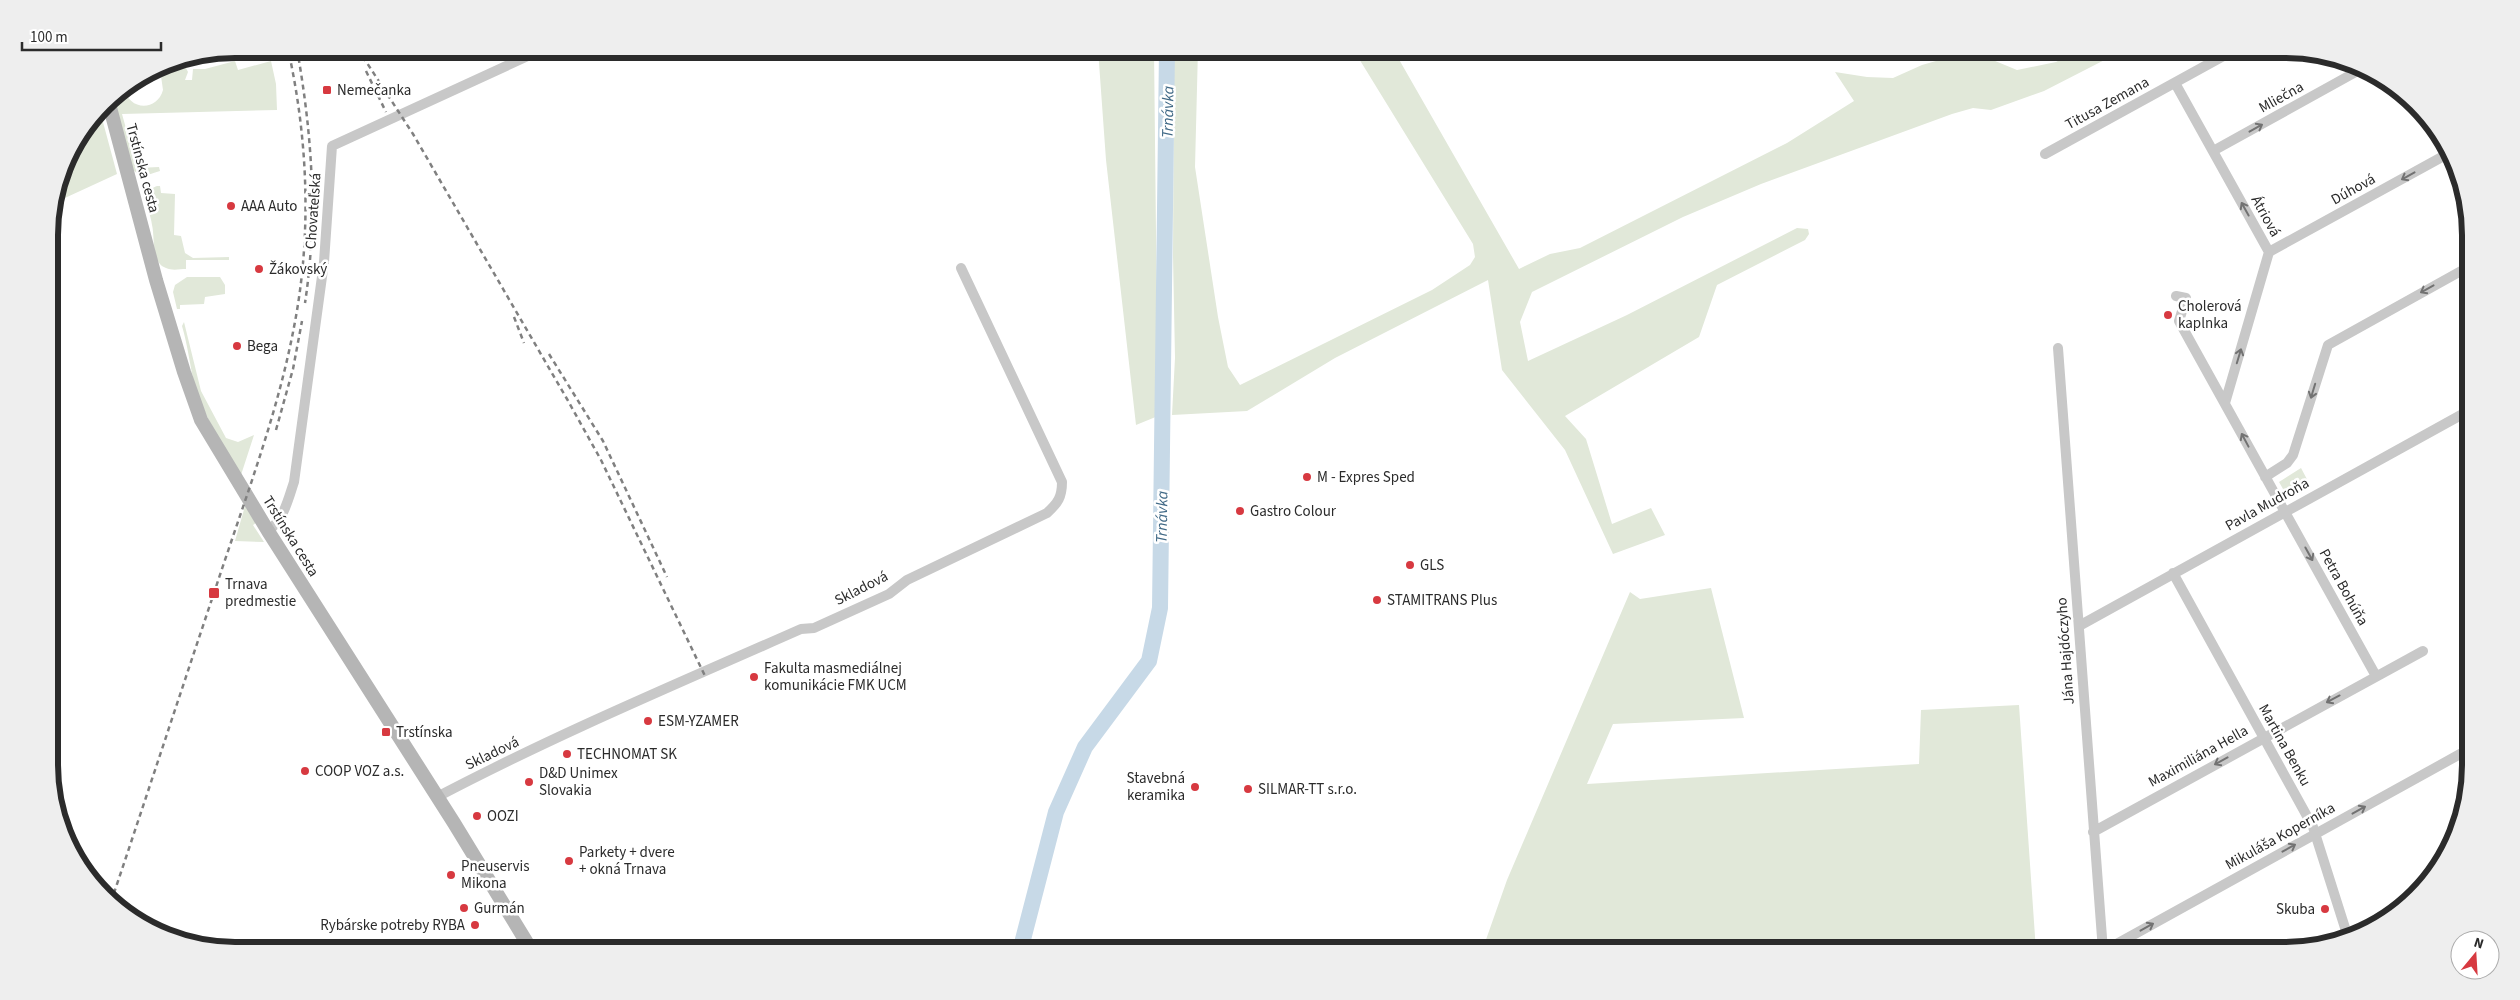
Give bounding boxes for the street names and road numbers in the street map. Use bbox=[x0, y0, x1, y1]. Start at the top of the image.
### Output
street label: Titusa Zemana bbox=[2062, 72, 2153, 135]
street label: Mliečna bbox=[2255, 77, 2308, 118]
street label: Trstínska cesta bbox=[120, 121, 165, 215]
street label: Dúhová bbox=[2327, 169, 2379, 210]
street label: Chovateľská bbox=[300, 172, 327, 250]
street label: Átriová bbox=[2246, 192, 2285, 241]
street label: Pavla Mudroňa bbox=[2221, 473, 2313, 536]
street label: Trstínska cesta bbox=[257, 492, 324, 581]
street label: Petra Bohúňa bbox=[2314, 545, 2373, 629]
street label: Skladová bbox=[831, 566, 892, 611]
street label: Jána Hajdóczyho bbox=[2051, 597, 2080, 705]
street label: Martina Benku bbox=[2253, 700, 2316, 790]
street label: Maximiliána Hella bbox=[2145, 720, 2252, 793]
street label: Skladová bbox=[462, 731, 523, 775]
street label: Mikuláša Koperníka bbox=[2222, 798, 2339, 875]

